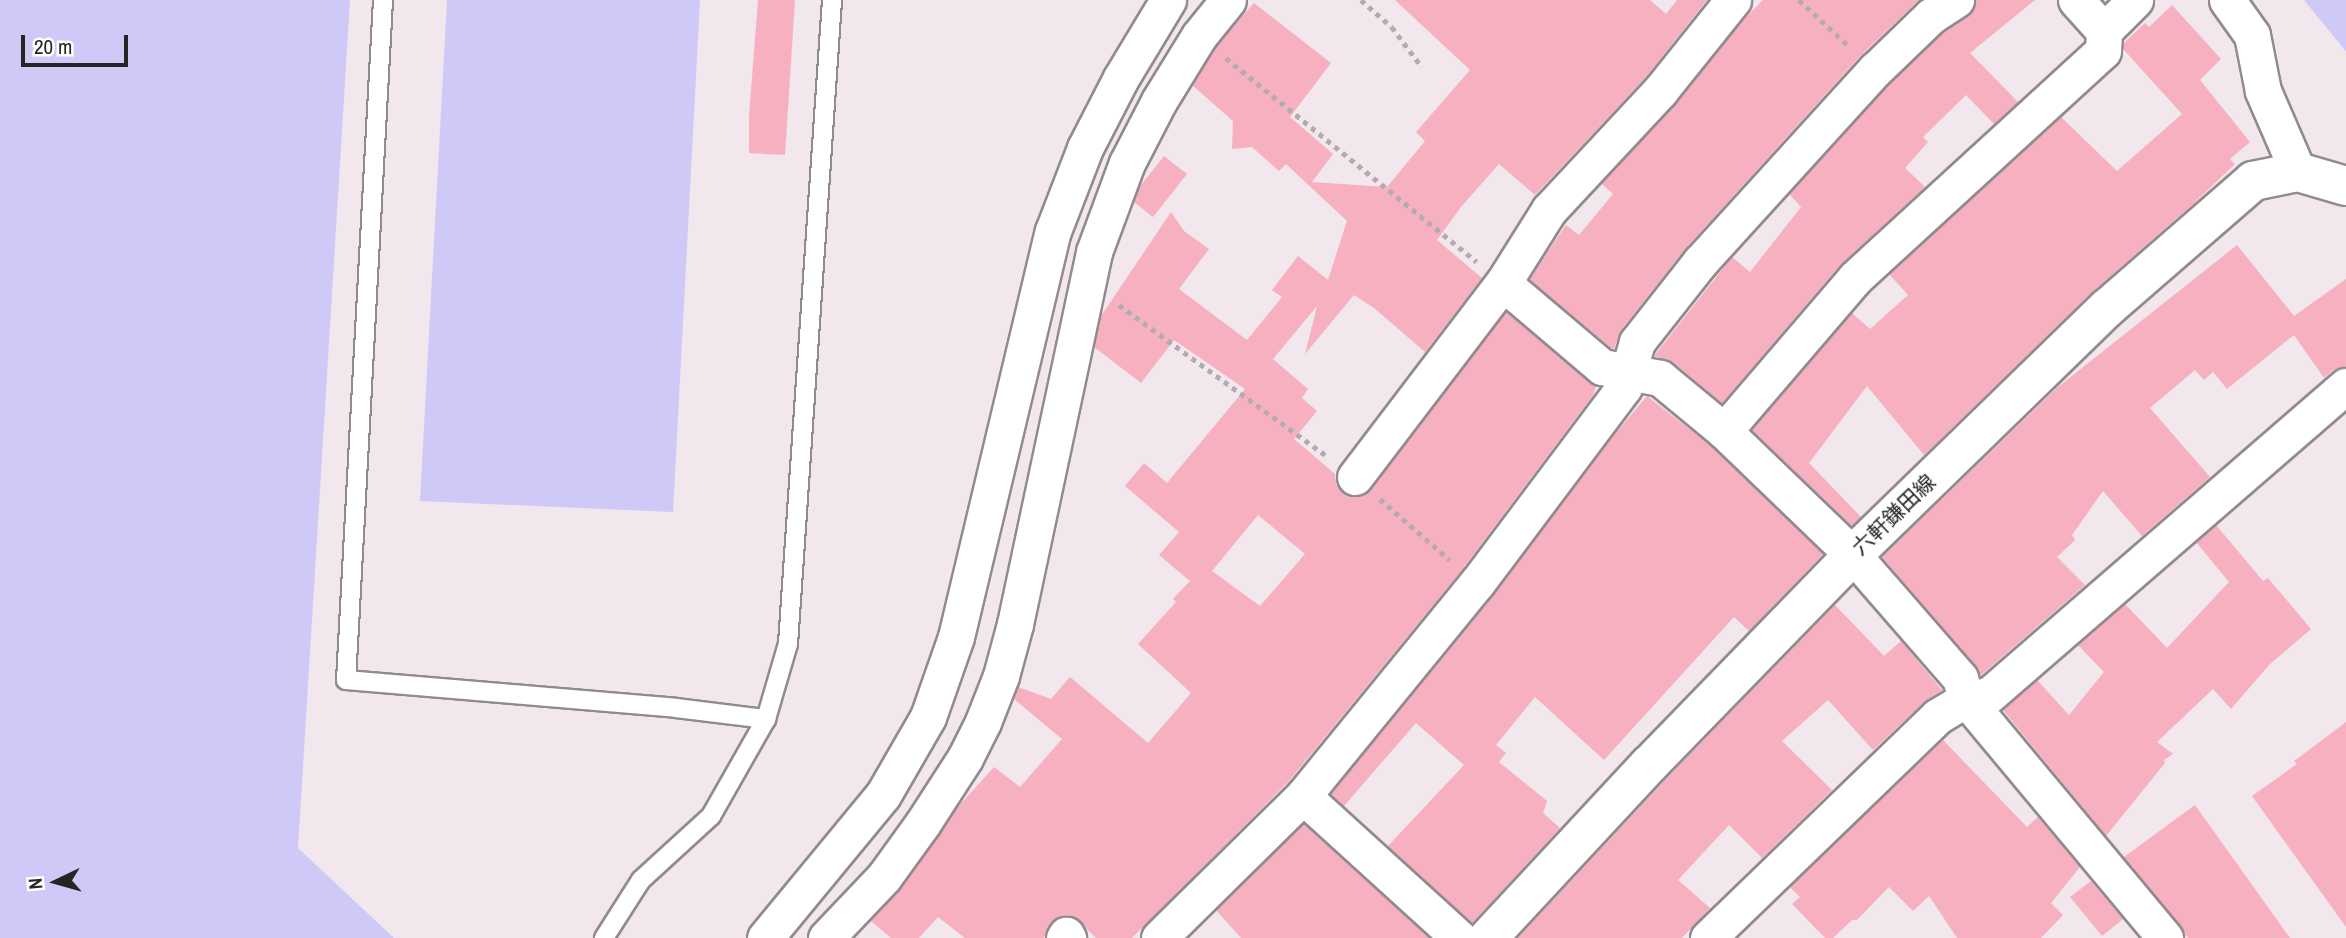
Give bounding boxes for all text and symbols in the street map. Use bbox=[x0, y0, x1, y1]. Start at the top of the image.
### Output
scale bar bbox=[24, 21, 131, 65]
text: 20 m bbox=[34, 32, 72, 61]
street label: 六軒鎌田線 bbox=[1847, 469, 1941, 561]
north arrow bbox=[21, 847, 91, 917]
text: N bbox=[22, 877, 49, 891]

